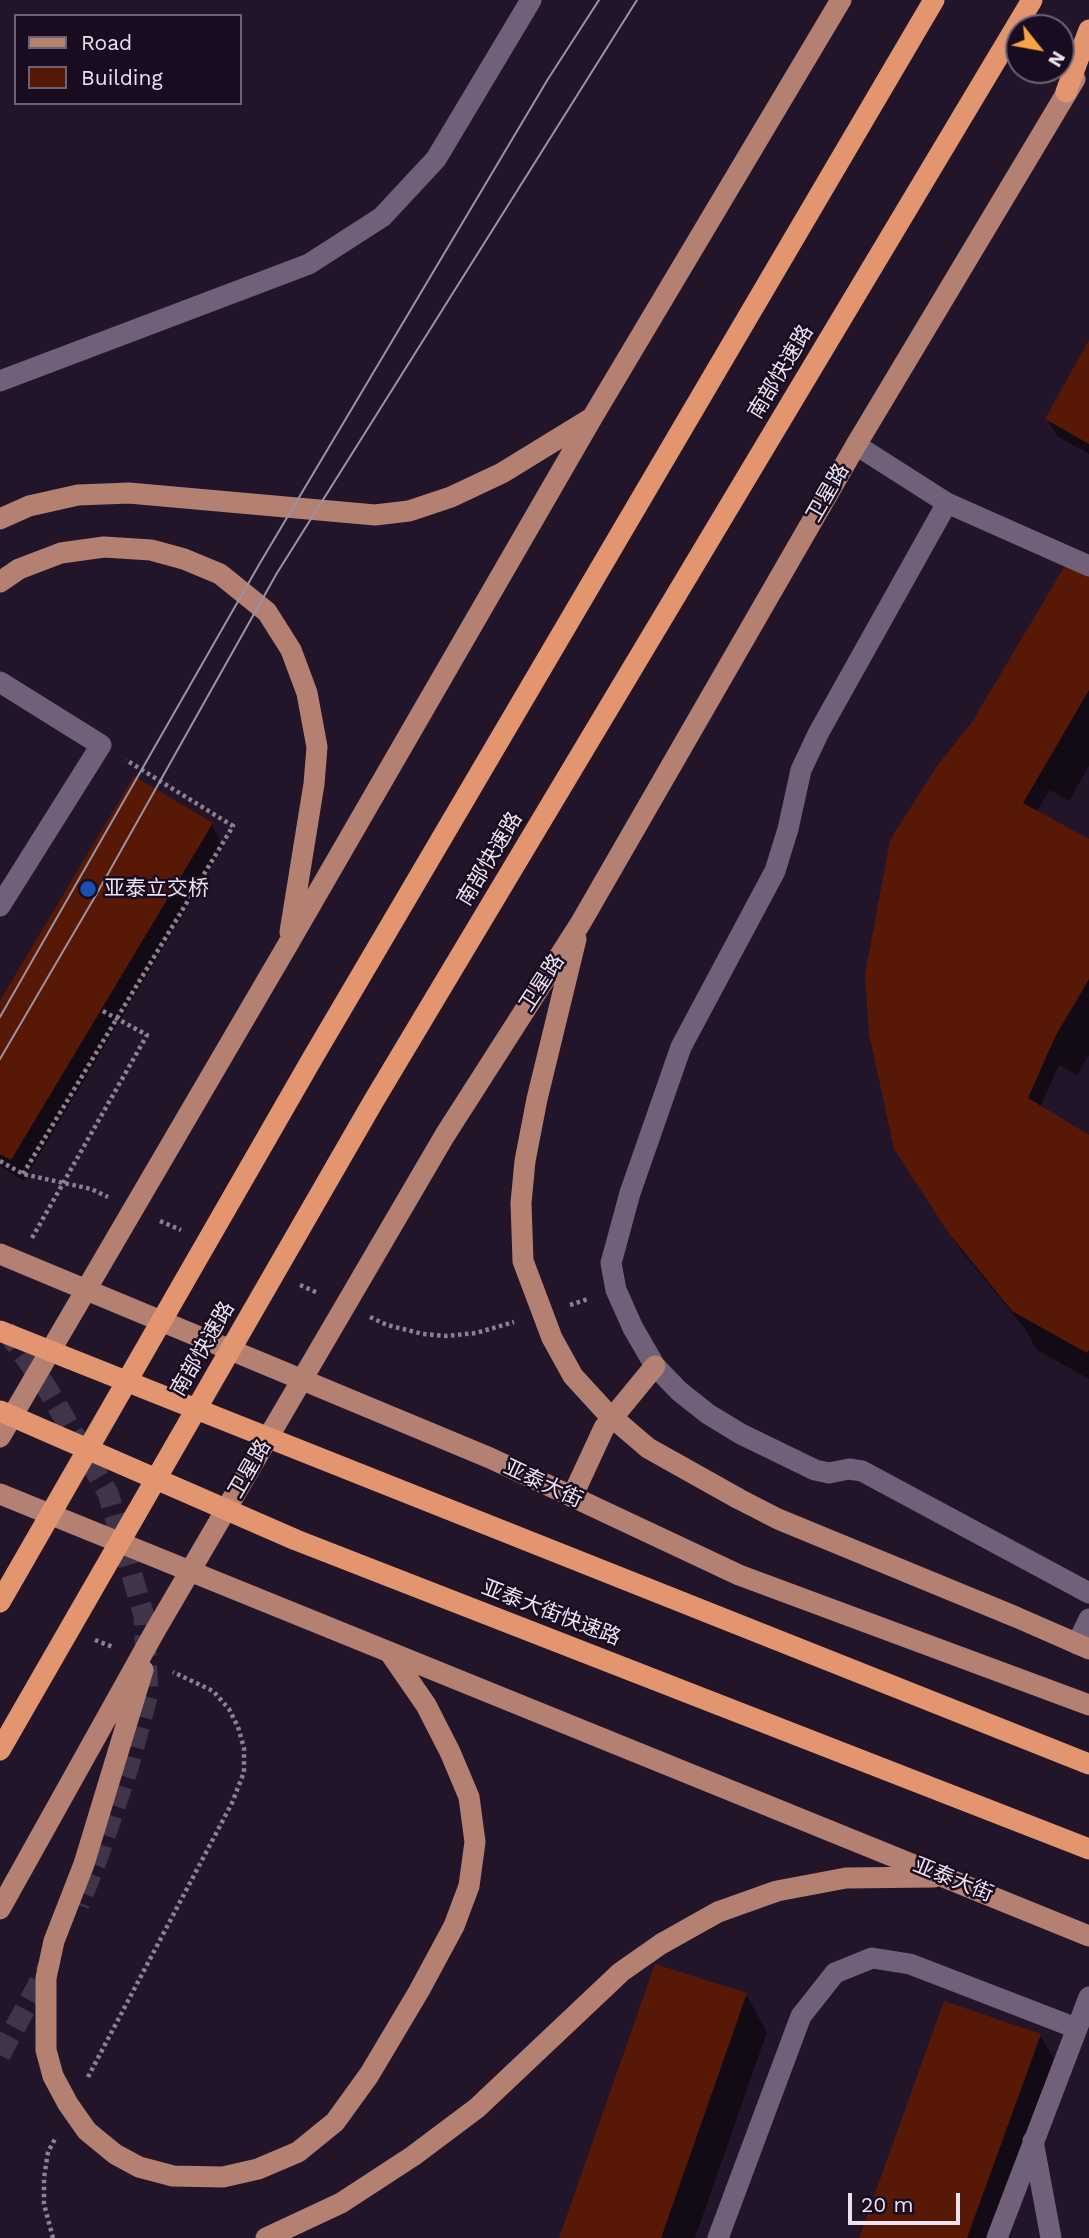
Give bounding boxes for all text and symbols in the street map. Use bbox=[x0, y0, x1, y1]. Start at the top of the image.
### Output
legend bbox=[14, 14, 242, 105]
north arrow bbox=[1005, 14, 1075, 84]
text: Road bbox=[81, 30, 132, 55]
text: N bbox=[1043, 47, 1070, 71]
text: Building bbox=[81, 65, 163, 90]
street label: 南部快速路 bbox=[743, 321, 819, 423]
street label: 卫星路 bbox=[801, 459, 855, 527]
street label: 南部快速路 bbox=[452, 808, 528, 910]
place label: 亚泰立交桥 bbox=[104, 876, 209, 902]
marker: 亚泰立交桥 bbox=[78, 879, 98, 899]
street label: 卫星路 bbox=[514, 950, 570, 1016]
street label: 南部快速路 bbox=[166, 1297, 240, 1401]
street label: 卫星路 bbox=[223, 1435, 277, 1503]
street label: 亚泰大街 bbox=[500, 1455, 586, 1513]
street label: 亚泰大街快速路 bbox=[478, 1575, 624, 1651]
street label: 亚泰大街 bbox=[909, 1853, 997, 1907]
scale bar bbox=[851, 2178, 963, 2222]
text: 20 m bbox=[861, 2192, 913, 2217]

